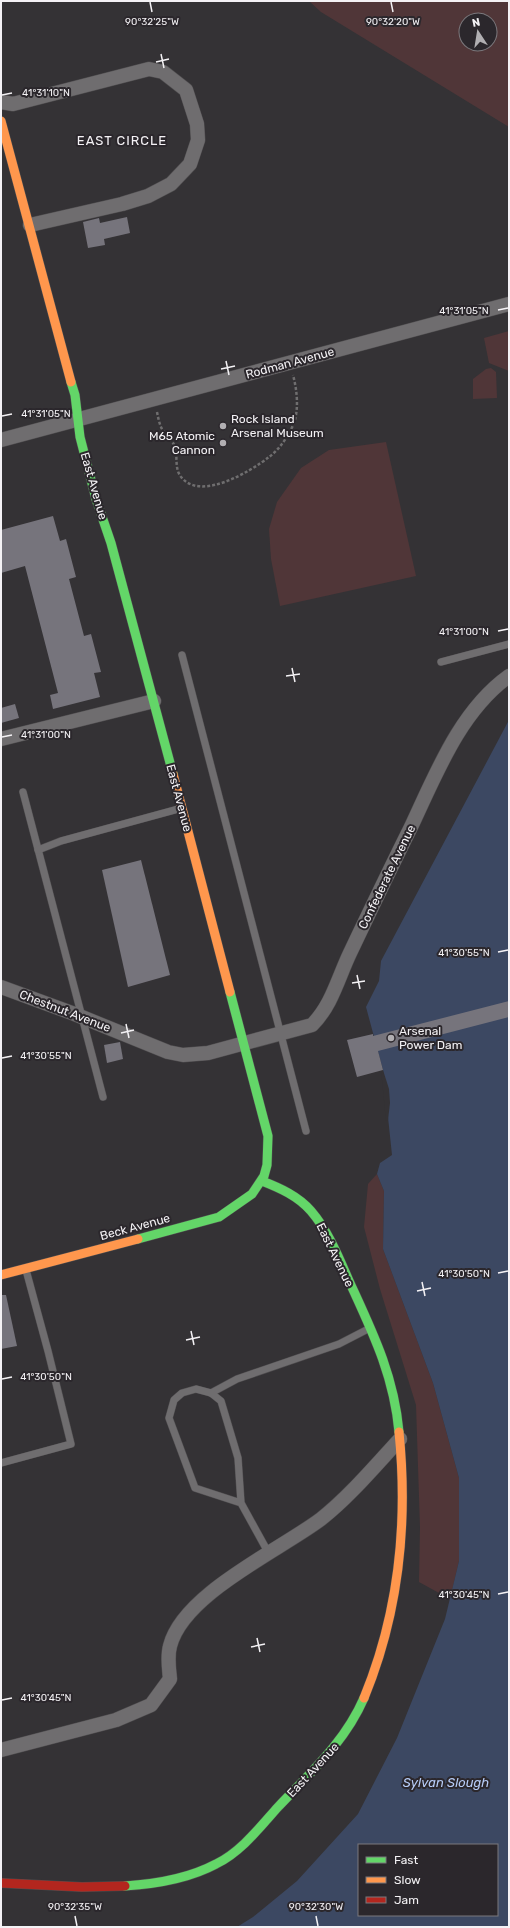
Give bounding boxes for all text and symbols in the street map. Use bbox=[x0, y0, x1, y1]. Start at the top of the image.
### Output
north arrow bbox=[458, 12, 498, 52]
text: 90°32'25"W bbox=[125, 16, 179, 28]
text: 90°32'20"W bbox=[366, 16, 420, 28]
text: N bbox=[471, 16, 481, 30]
text: 41°31'10"N bbox=[22, 87, 70, 99]
district label: EAST CIRCLE bbox=[77, 133, 167, 148]
text: 41°31'05"N bbox=[439, 305, 489, 317]
street label: Rodman Avenue bbox=[244, 344, 336, 382]
text: 41°31'05"N bbox=[21, 408, 71, 420]
place label: Rock Island Arsenal Museum bbox=[231, 412, 324, 440]
marker: Rock Island Arsenal Museum bbox=[218, 421, 228, 431]
place label: M65 Atomic Cannon bbox=[149, 429, 215, 457]
marker: M65 Atomic Cannon bbox=[218, 438, 228, 448]
street label: East Avenue bbox=[78, 451, 110, 522]
text: 41°31'00"N bbox=[439, 626, 489, 638]
text: 41°31'00"N bbox=[21, 729, 71, 741]
street label: East Avenue bbox=[163, 763, 195, 834]
street label: Confederate Avenue bbox=[356, 822, 418, 931]
text: 41°30'55"N bbox=[438, 947, 490, 959]
street label: Chestnut Avenue bbox=[17, 987, 113, 1035]
place label: Arsenal Power Dam bbox=[399, 1024, 462, 1052]
marker: Arsenal Power Dam bbox=[386, 1033, 396, 1043]
text: 41°30'55"N bbox=[20, 1050, 72, 1062]
street label: Beck Avenue bbox=[98, 1211, 172, 1243]
street label: East Avenue bbox=[314, 1221, 357, 1289]
text: 41°30'50"N bbox=[438, 1268, 490, 1280]
text: 41°30'50"N bbox=[20, 1371, 72, 1383]
text: 41°30'45"N bbox=[438, 1589, 490, 1601]
text: 41°30'45"N bbox=[20, 1692, 72, 1704]
street label: East Avenue bbox=[284, 1740, 342, 1800]
water label: Sylvan Slough bbox=[403, 1775, 489, 1791]
legend bbox=[358, 1844, 498, 1916]
text: Fast bbox=[394, 1853, 418, 1867]
text: Slow bbox=[394, 1873, 421, 1887]
text: Jam bbox=[394, 1893, 419, 1907]
text: 90°32'35"W bbox=[48, 1901, 102, 1913]
text: 90°32'30"W bbox=[289, 1901, 343, 1913]

